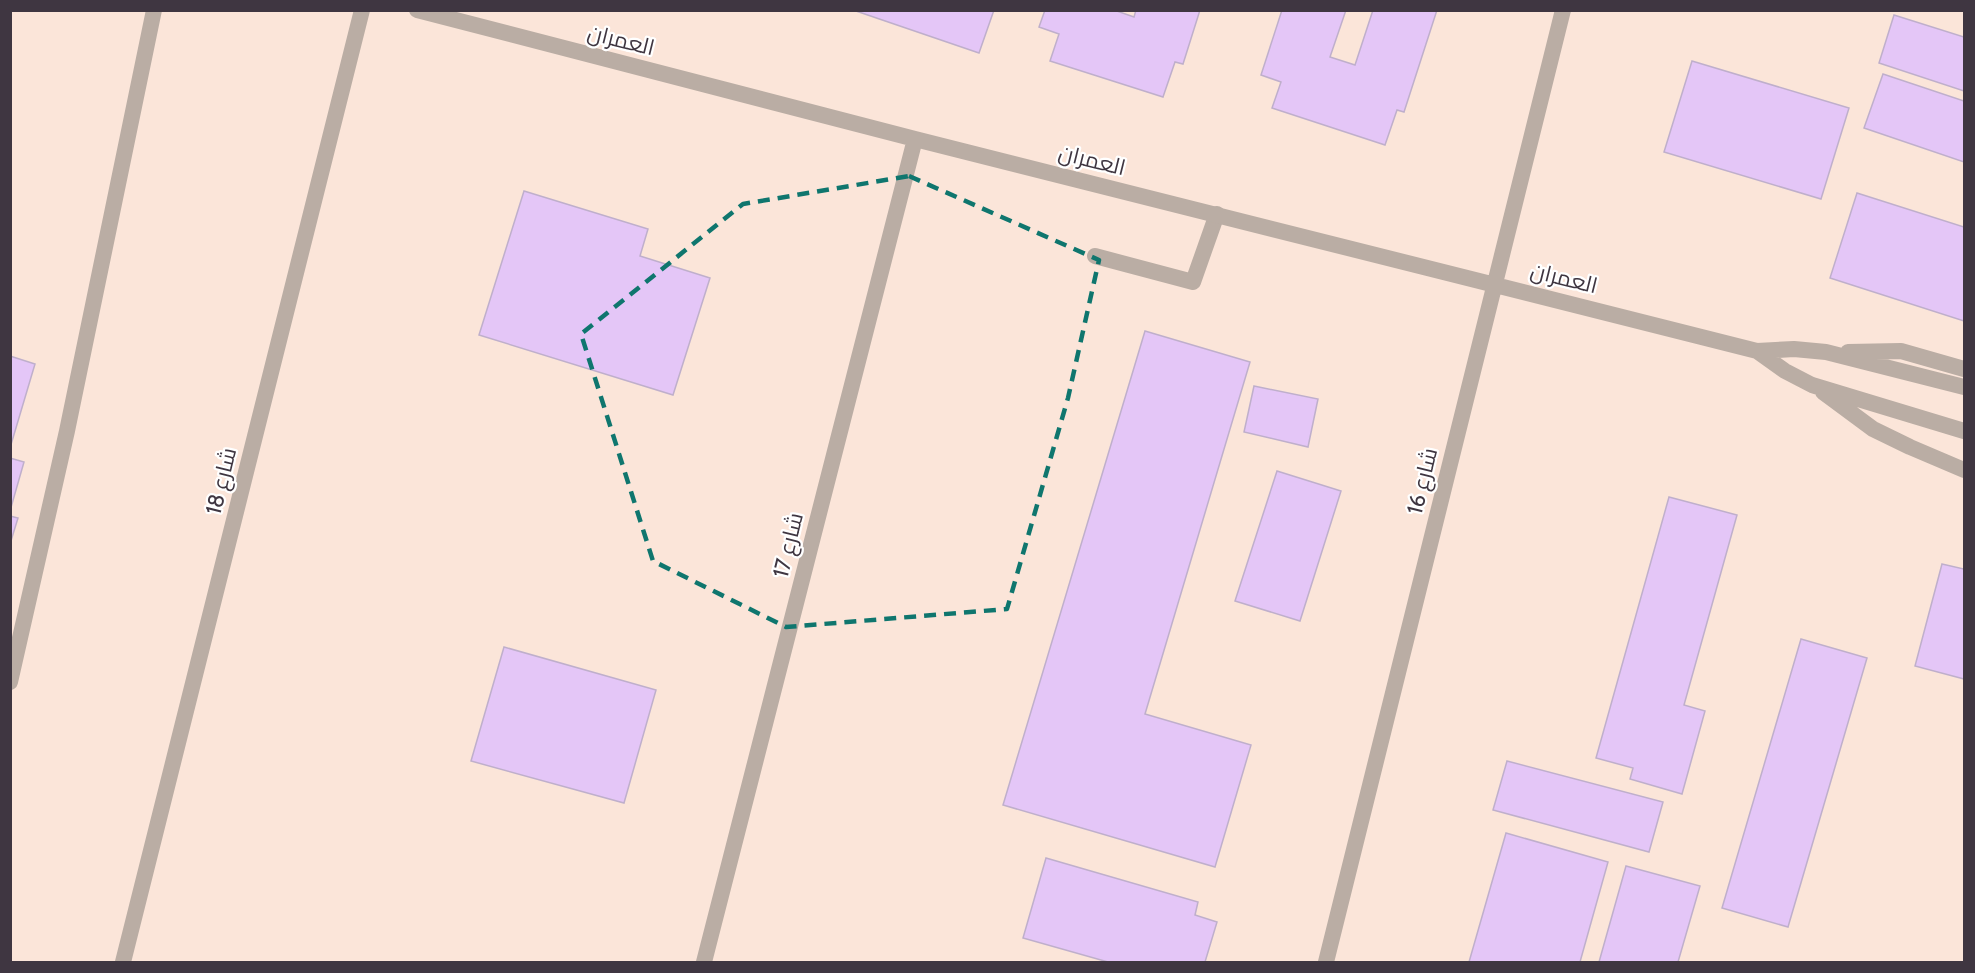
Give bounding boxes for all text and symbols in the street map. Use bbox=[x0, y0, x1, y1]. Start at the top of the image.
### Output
street label: العمران bbox=[585, 19, 657, 61]
street label: العمران bbox=[1056, 139, 1128, 181]
street label: العمران bbox=[1528, 257, 1600, 299]
street label: شارع 18 bbox=[200, 445, 243, 518]
street label: شارع 16 bbox=[1401, 445, 1444, 517]
street label: شارع 17 bbox=[767, 510, 810, 580]

